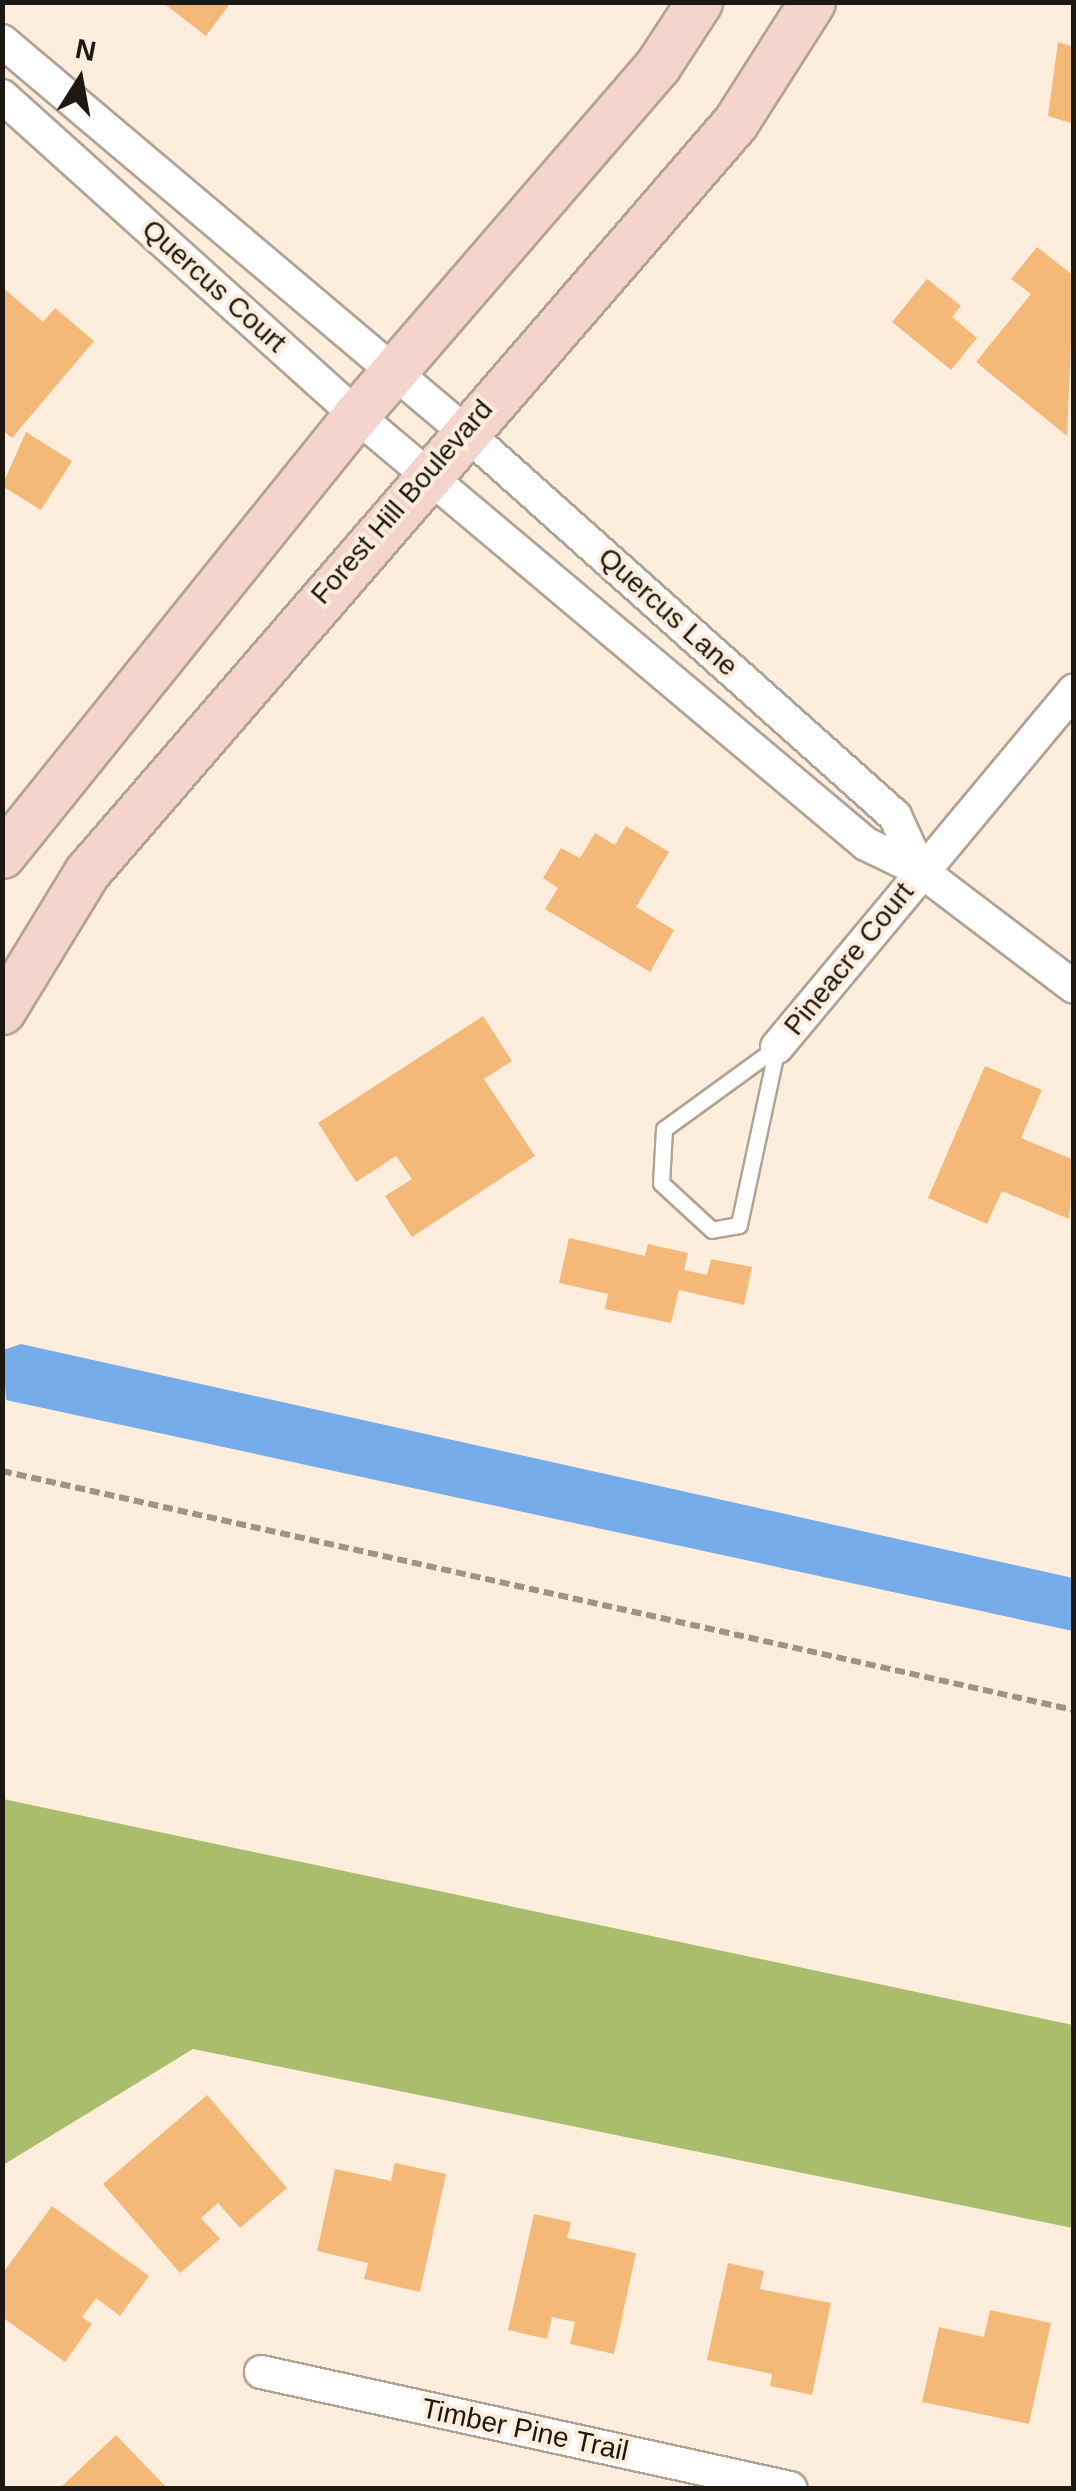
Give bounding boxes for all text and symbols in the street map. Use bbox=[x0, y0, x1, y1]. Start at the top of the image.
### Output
north arrow bbox=[30, 30, 130, 130]
text: N bbox=[73, 33, 99, 67]
street label: Quercus Court bbox=[135, 213, 293, 359]
street label: Forest Hill Boulevard bbox=[304, 393, 500, 611]
street label: Quercus Lane bbox=[591, 541, 745, 683]
street label: Pineacre Court bbox=[777, 876, 921, 1042]
street label: Timber Pine Trail bbox=[418, 2392, 632, 2468]

